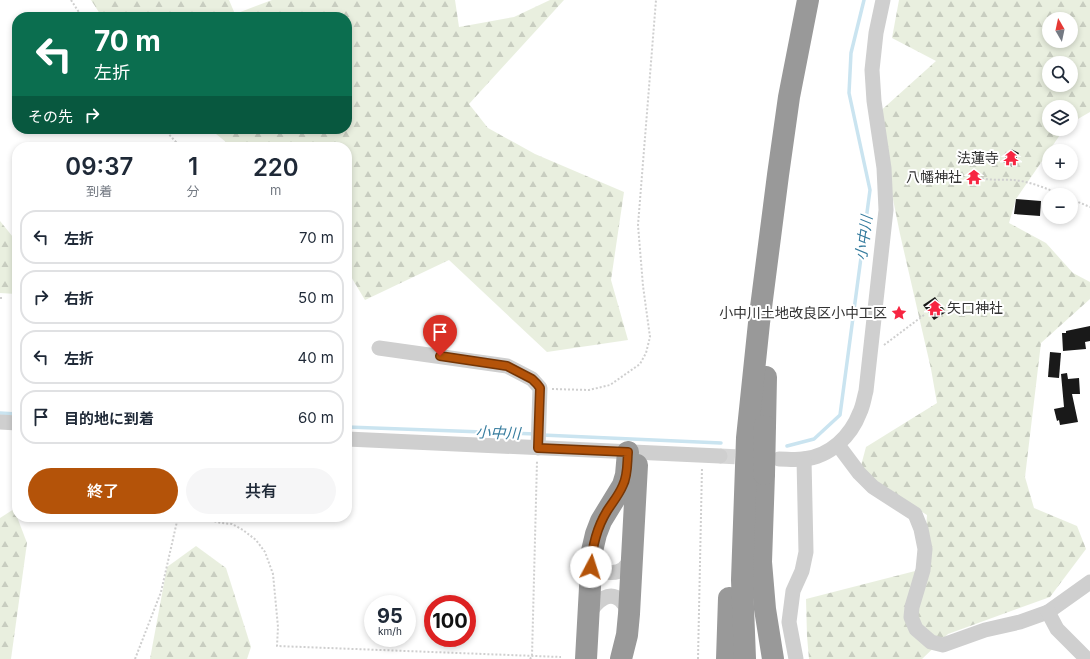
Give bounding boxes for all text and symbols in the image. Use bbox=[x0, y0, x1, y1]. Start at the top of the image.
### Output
north arrow bbox=[1042, 12, 1078, 48]
map controls bbox=[1042, 12, 1078, 224]
text: 70 m bbox=[94, 24, 161, 58]
icon: left bbox=[28, 28, 80, 80]
button: search bbox=[1042, 56, 1078, 92]
text: 左折 bbox=[94, 62, 130, 83]
button: layers bbox=[1042, 100, 1078, 136]
icon: right bbox=[81, 104, 103, 126]
text: その先 bbox=[28, 107, 73, 126]
button: + bbox=[1042, 144, 1078, 180]
place label: 法蓮寺 bbox=[957, 149, 999, 166]
temple icon: 法蓮寺 bbox=[1002, 149, 1020, 167]
text: 09:37 bbox=[65, 152, 133, 181]
text: 1 bbox=[188, 152, 198, 181]
text: 220 bbox=[253, 153, 299, 182]
place label: 八幡神社 bbox=[906, 168, 962, 185]
temple icon: 八幡神社 bbox=[965, 168, 983, 186]
text: m bbox=[270, 182, 281, 198]
text: 到着 bbox=[86, 183, 112, 199]
text: 分 bbox=[187, 183, 200, 199]
button: − bbox=[1042, 188, 1078, 224]
water label: 小中川 bbox=[851, 212, 876, 262]
icon: left bbox=[30, 226, 52, 248]
text: 70 m bbox=[299, 228, 334, 247]
text: 左折 bbox=[64, 229, 94, 248]
icon: right bbox=[30, 286, 52, 308]
text: 50 m bbox=[298, 288, 334, 307]
text: 右折 bbox=[64, 289, 94, 308]
temple icon: 矢口神社 bbox=[926, 299, 944, 317]
place label: 矢口神社 bbox=[947, 299, 1003, 316]
place label: 小中川土地改良区小中工区 bbox=[719, 304, 887, 321]
place icon: 小中川土地改良区小中工区 bbox=[890, 304, 908, 322]
pin bbox=[423, 315, 457, 356]
icon: arrive bbox=[429, 321, 451, 343]
icon: left bbox=[30, 346, 52, 368]
text: 40 m bbox=[297, 348, 334, 367]
text: 左折 bbox=[64, 349, 94, 368]
icon: arrive bbox=[30, 406, 52, 428]
text: 60 m bbox=[298, 408, 334, 427]
text: 目的地に到着 bbox=[64, 409, 154, 428]
water label: 小中川 bbox=[475, 422, 523, 443]
button: 終了 bbox=[28, 468, 178, 514]
button: 共有 bbox=[186, 468, 336, 514]
position arrow bbox=[570, 546, 612, 588]
speed limit sign: 100 bbox=[424, 595, 476, 647]
text: 95 bbox=[377, 604, 403, 628]
text: km/h bbox=[378, 625, 402, 637]

